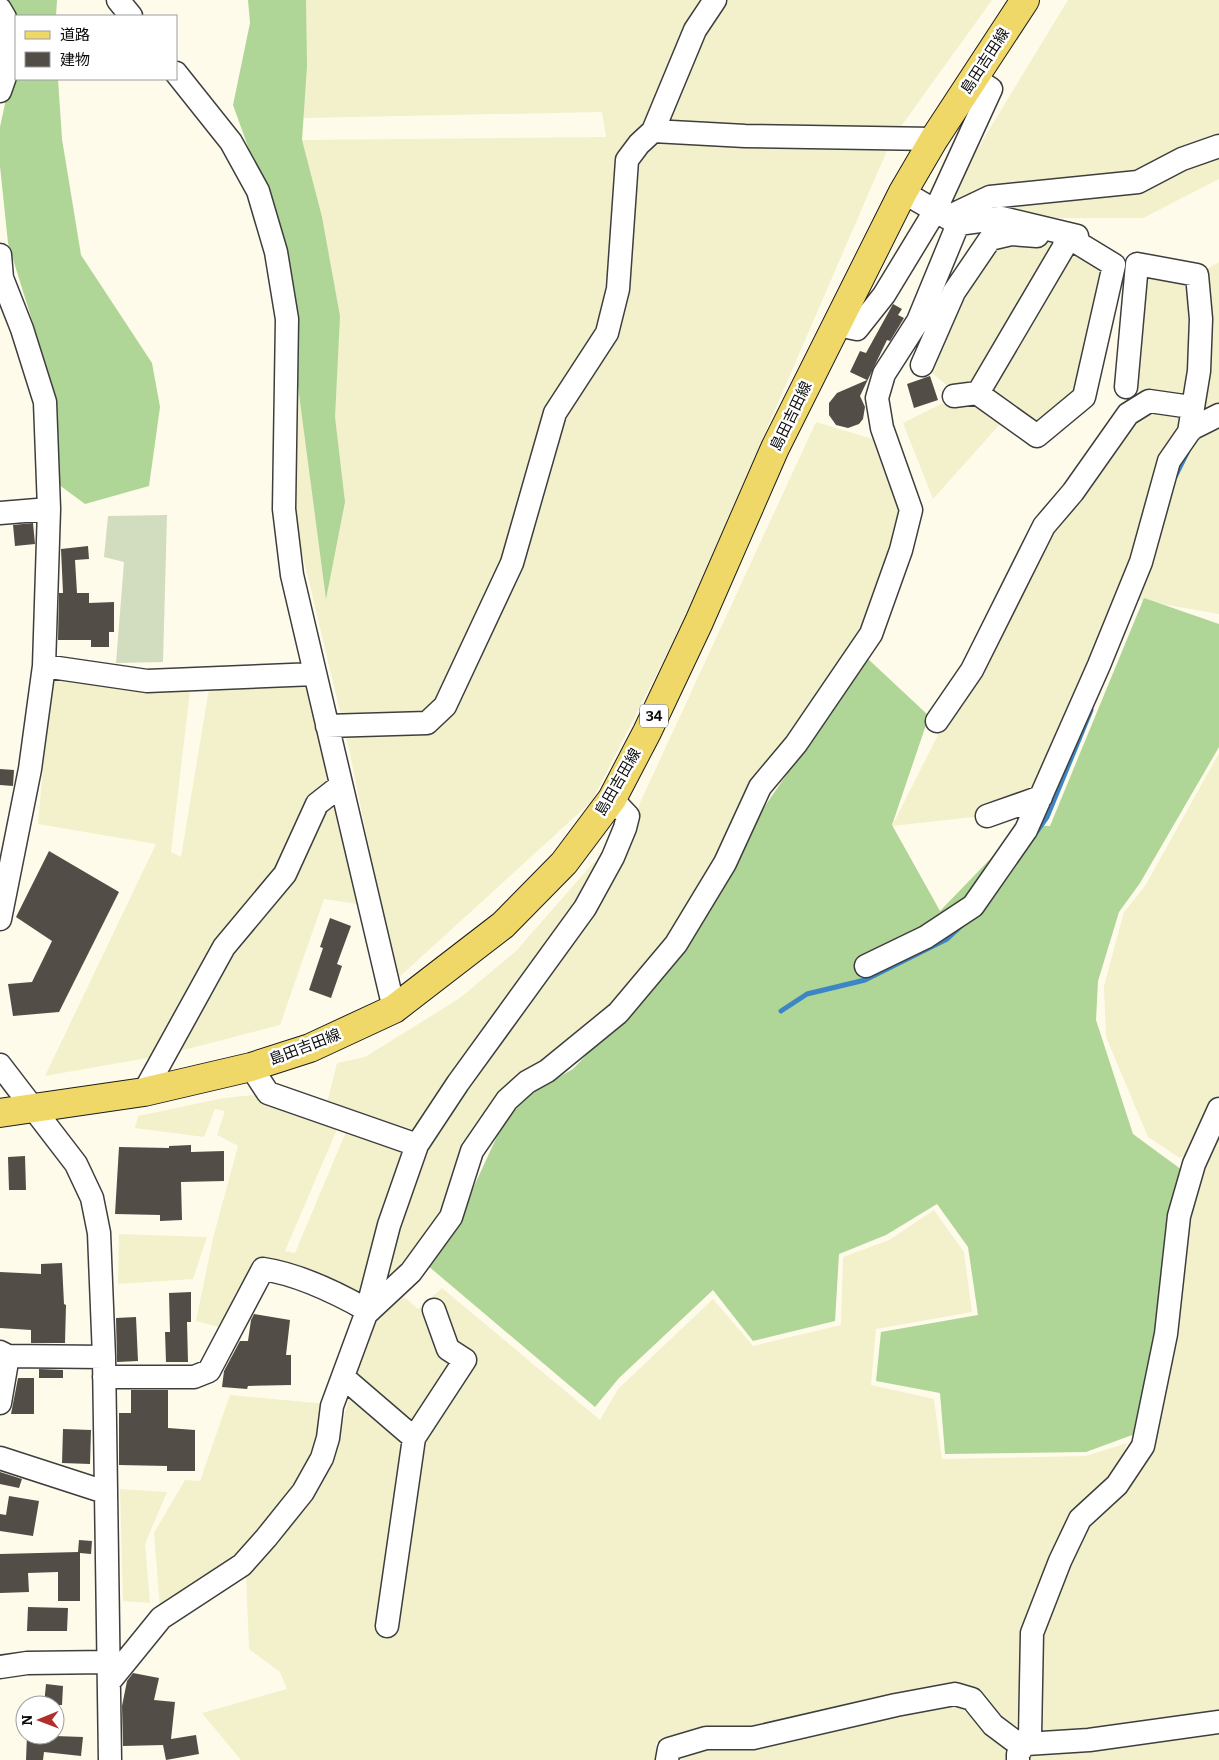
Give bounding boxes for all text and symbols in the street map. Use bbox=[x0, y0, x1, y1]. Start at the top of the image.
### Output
legend bbox=[15, 15, 178, 80]
street label: 島田吉田線 bbox=[957, 25, 1013, 97]
text: 道路 bbox=[60, 26, 90, 44]
text: 建物 bbox=[60, 51, 90, 69]
street label: 島田吉田線 bbox=[766, 378, 816, 454]
road number: 34 bbox=[640, 704, 668, 728]
street label: 島田吉田線 bbox=[591, 745, 645, 819]
street label: 島田吉田線 bbox=[267, 1025, 343, 1069]
north arrow bbox=[15, 1695, 65, 1745]
text: N bbox=[19, 1714, 36, 1726]

